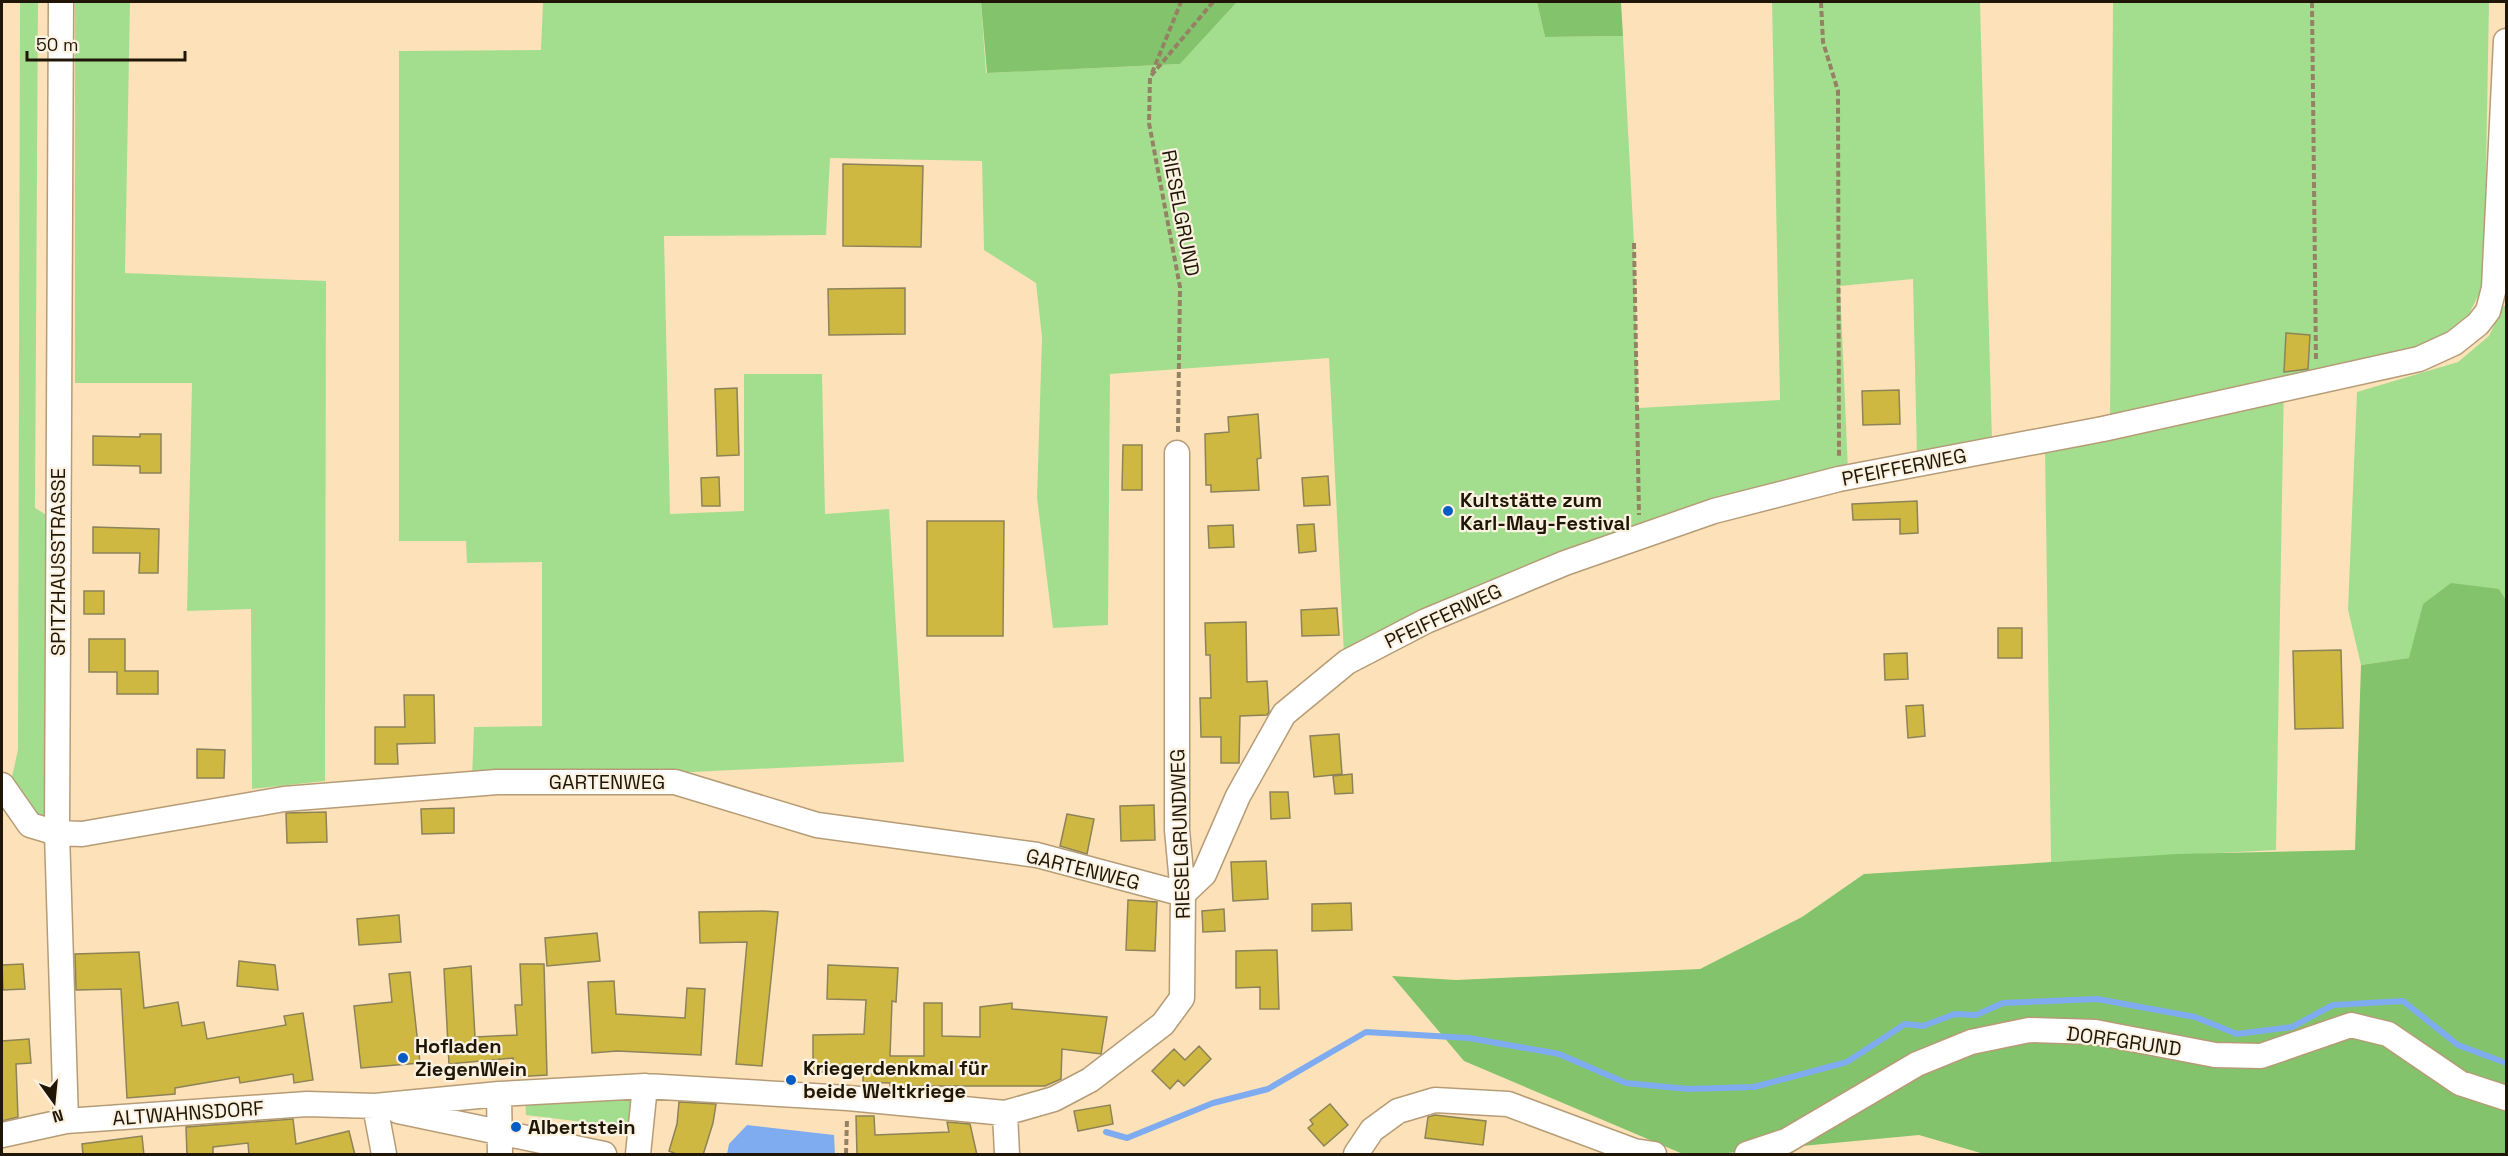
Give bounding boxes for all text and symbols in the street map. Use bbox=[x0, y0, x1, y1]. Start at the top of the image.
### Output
scale bar bbox=[27, 24, 184, 62]
text: 50 m bbox=[36, 33, 78, 56]
street label: RIESELGRUND bbox=[1156, 147, 1206, 279]
street label: PFEIFFERWEG bbox=[1839, 442, 1969, 492]
street label: SPITZHAUSSTRASSE bbox=[45, 468, 71, 656]
place label: Kultstätte zum Karl-May-Festival bbox=[1460, 487, 1630, 536]
marker: Kultstätte zum Karl-May-Festival bbox=[1441, 504, 1455, 518]
street label: PFEIFFERWEG bbox=[1380, 578, 1506, 654]
street label: RIESELGRUNDWEG bbox=[1164, 748, 1196, 920]
street label: GARTENWEG bbox=[549, 769, 665, 795]
street label: GARTENWEG bbox=[1023, 842, 1143, 896]
street label: DORFGRUND bbox=[2065, 1020, 2183, 1062]
place label: Hofladen ZiegenWein bbox=[415, 1033, 527, 1082]
marker: Hofladen ZiegenWein bbox=[396, 1051, 410, 1065]
place label: Kriegerdenkmal für beide Weltkriege bbox=[803, 1055, 988, 1104]
north arrow bbox=[24, 1072, 84, 1132]
marker: Kriegerdenkmal für beide Weltkriege bbox=[784, 1073, 798, 1087]
street label: ALTWAHNSDORF bbox=[111, 1095, 265, 1131]
text: N bbox=[50, 1104, 66, 1128]
place label: Albertstein bbox=[528, 1114, 636, 1140]
marker: Albertstein bbox=[509, 1120, 523, 1134]

